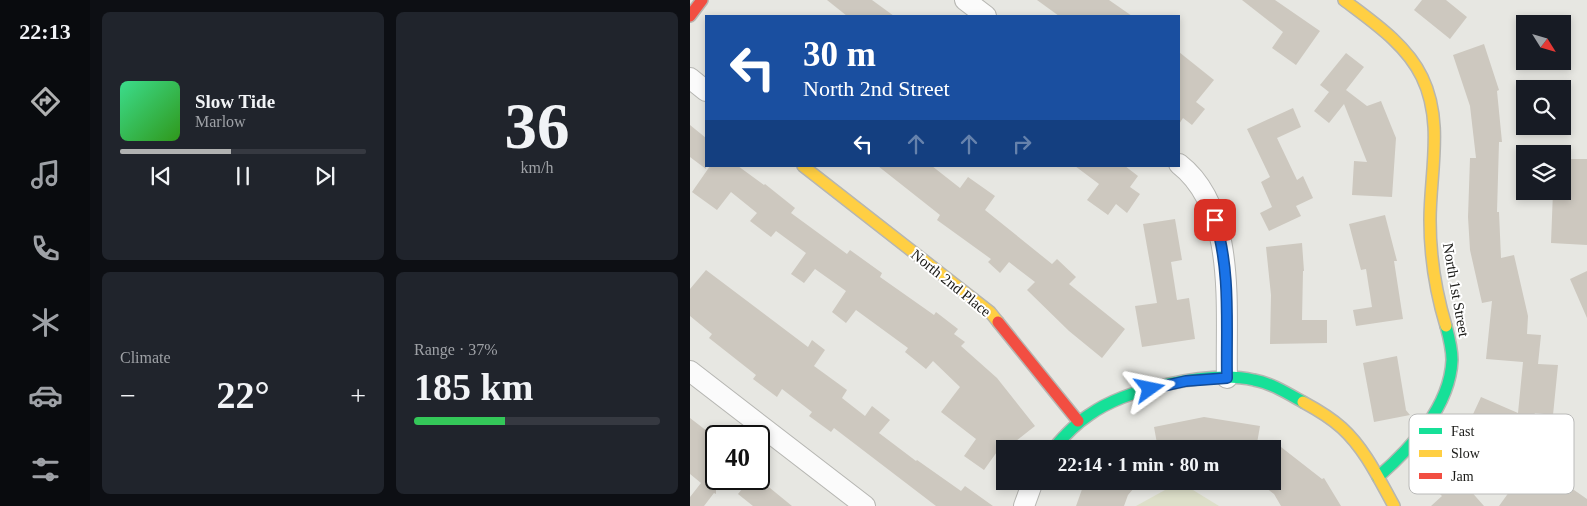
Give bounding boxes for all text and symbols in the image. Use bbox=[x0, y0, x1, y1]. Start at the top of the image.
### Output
north arrow bbox=[1516, 15, 1571, 70]
map controls bbox=[1516, 15, 1571, 200]
text: 22:13 bbox=[19, 19, 71, 44]
icon: left bbox=[720, 35, 785, 100]
text: 30 m bbox=[803, 35, 876, 74]
text: North 2nd Street bbox=[803, 76, 950, 101]
button: search bbox=[1516, 80, 1571, 135]
icon: directions bbox=[28, 84, 63, 119]
text: 36 bbox=[505, 90, 570, 162]
text: Slow Tide bbox=[195, 91, 275, 112]
text: Marlow bbox=[195, 113, 246, 130]
icon: left bbox=[849, 130, 877, 158]
icon: ahead bbox=[902, 130, 930, 158]
icon: ahead bbox=[955, 130, 983, 158]
icon: right bbox=[1008, 130, 1036, 158]
button: layers bbox=[1516, 145, 1571, 200]
icon: music bbox=[28, 157, 63, 192]
text: km/h bbox=[521, 159, 553, 176]
icon: previous bbox=[147, 162, 175, 190]
icon: pause bbox=[229, 162, 257, 190]
icon: next bbox=[311, 162, 339, 190]
pin bbox=[1194, 199, 1236, 241]
icon: arrive bbox=[1201, 206, 1229, 234]
icon: phone bbox=[28, 231, 63, 266]
street label: North 1st Street bbox=[1440, 242, 1472, 339]
street label: North 2nd Place bbox=[908, 246, 994, 320]
icon: climate bbox=[28, 305, 63, 340]
text: Range · 37% bbox=[414, 341, 498, 358]
text: Climate bbox=[120, 349, 171, 366]
position arrow bbox=[1123, 362, 1175, 414]
text: 185 km bbox=[414, 366, 533, 408]
text: 22° bbox=[216, 374, 270, 416]
icon: car bbox=[28, 378, 63, 413]
text: − bbox=[120, 380, 136, 411]
text: + bbox=[350, 380, 366, 411]
legend bbox=[1409, 414, 1574, 494]
text: Fast bbox=[1451, 424, 1474, 439]
speed limit sign: 40 bbox=[705, 425, 770, 490]
text: Slow bbox=[1451, 446, 1481, 461]
icon: filters bbox=[28, 452, 63, 487]
text: 22:14 · 1 min · 80 m bbox=[1058, 454, 1219, 475]
text: Jam bbox=[1451, 469, 1474, 484]

